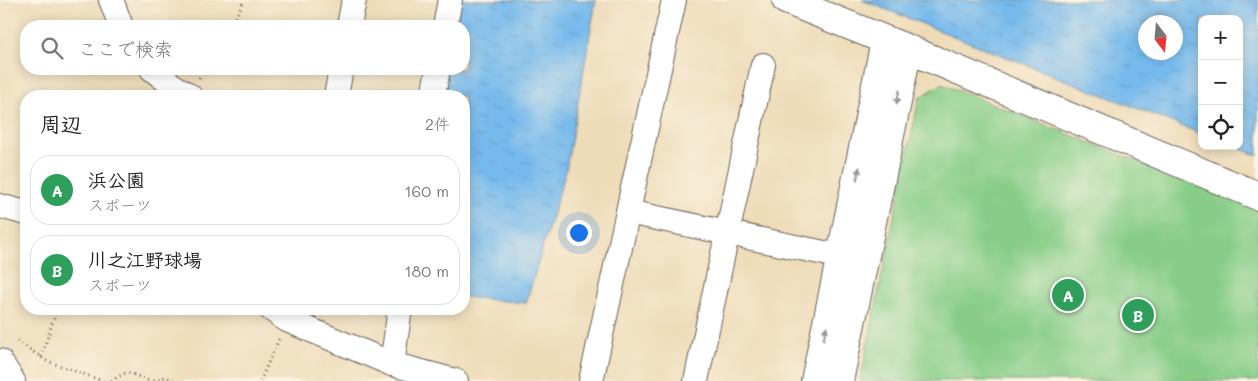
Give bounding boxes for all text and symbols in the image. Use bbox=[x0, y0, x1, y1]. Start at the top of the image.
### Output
north arrow bbox=[1138, 15, 1183, 60]
map controls bbox=[1198, 15, 1243, 150]
button: + bbox=[1198, 15, 1243, 60]
search box bbox=[20, 20, 470, 75]
icon: search bbox=[38, 34, 66, 62]
text: ここで検索 bbox=[78, 36, 173, 61]
button: − bbox=[1198, 60, 1243, 105]
one-way arrow bbox=[894, 89, 902, 105]
button: locate bbox=[1198, 105, 1243, 150]
text: 周辺 bbox=[40, 110, 82, 137]
text: 2件 bbox=[425, 113, 450, 134]
one-way arrow bbox=[854, 166, 862, 182]
text: 浜公園 bbox=[88, 167, 145, 192]
text: A bbox=[51, 180, 63, 201]
text: 160 m bbox=[404, 180, 449, 201]
text: スポーツ bbox=[88, 194, 152, 215]
your location bbox=[566, 220, 592, 246]
text: 川之江野球場 bbox=[88, 247, 202, 272]
text: B bbox=[52, 260, 62, 281]
text: 180 m bbox=[404, 260, 449, 281]
text: スポーツ bbox=[88, 274, 152, 295]
pin: A bbox=[1052, 276, 1084, 314]
pin: B bbox=[1122, 296, 1154, 334]
one-way arrow bbox=[821, 325, 829, 341]

